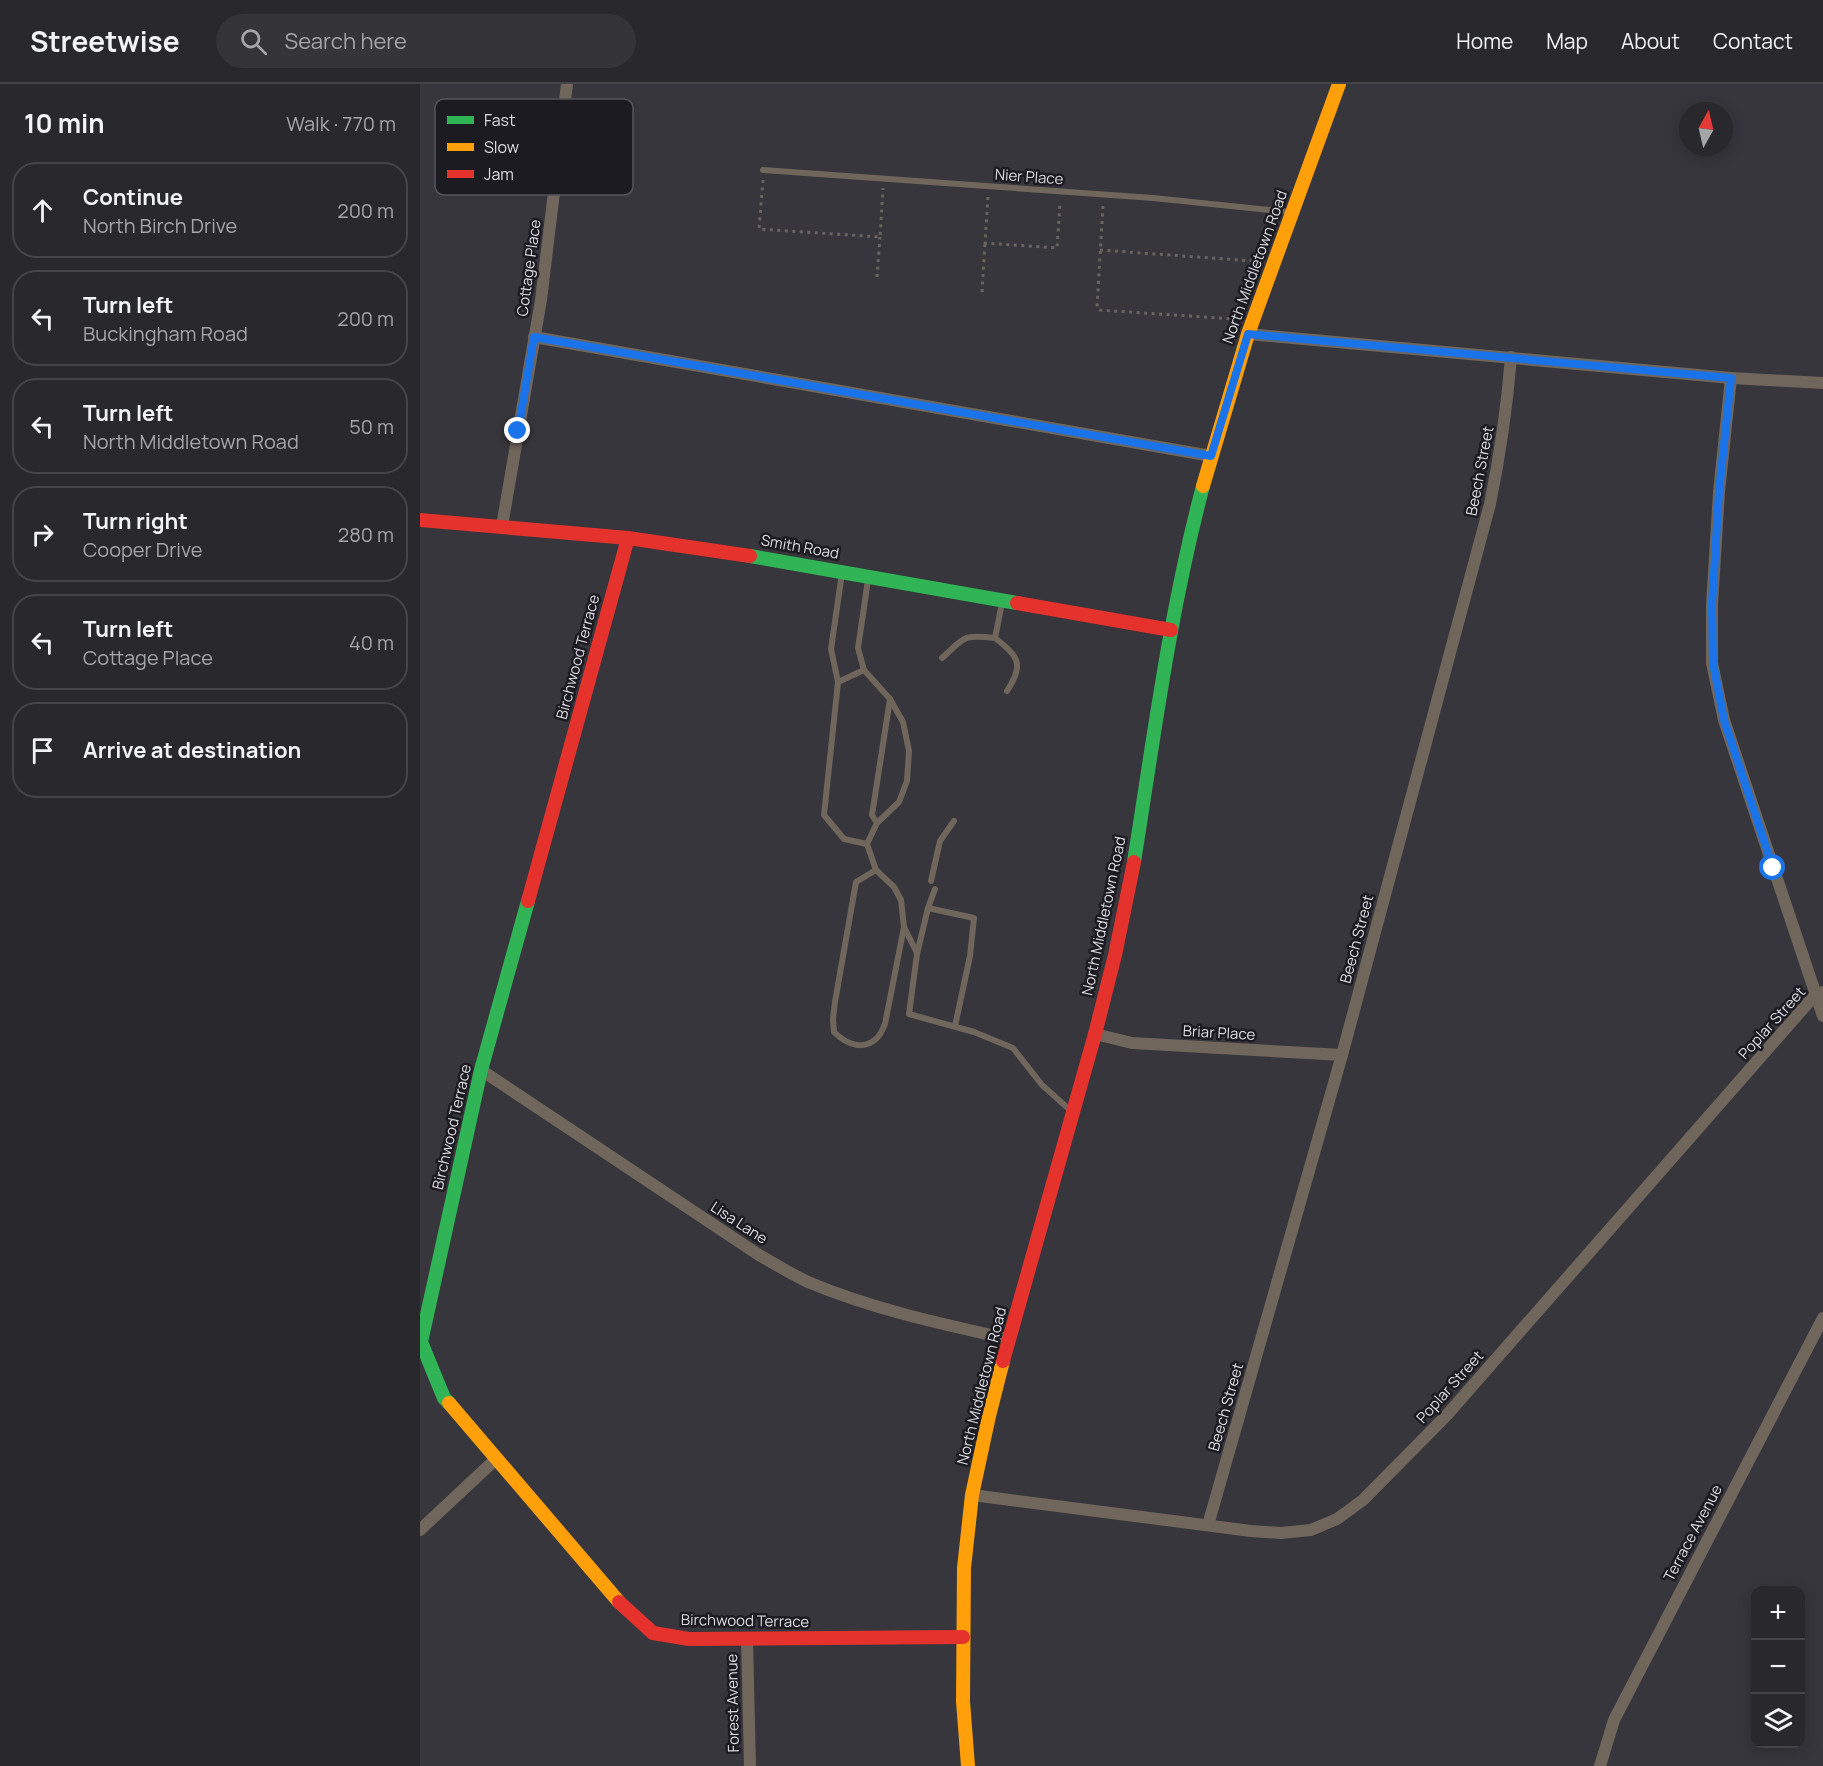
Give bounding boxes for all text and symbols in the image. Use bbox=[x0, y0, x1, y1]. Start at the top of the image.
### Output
search box bbox=[216, 14, 636, 68]
text: Streetwise bbox=[30, 22, 180, 60]
icon: search bbox=[237, 25, 270, 58]
text: Search here bbox=[285, 26, 407, 56]
text: Home bbox=[1456, 27, 1513, 55]
text: Map bbox=[1546, 27, 1588, 55]
text: About bbox=[1621, 27, 1680, 55]
text: Contact bbox=[1713, 27, 1793, 55]
legend bbox=[435, 99, 633, 195]
north arrow bbox=[1679, 102, 1733, 156]
text: 10 min bbox=[24, 105, 105, 141]
text: Fast bbox=[484, 109, 515, 131]
text: Walk · 770 m bbox=[286, 110, 396, 137]
text: Slow bbox=[484, 136, 519, 158]
text: Jam bbox=[484, 163, 514, 185]
street label: Nier Place bbox=[994, 164, 1064, 189]
text: Continue bbox=[83, 182, 183, 212]
street label: North Middletown Road bbox=[1217, 187, 1292, 346]
icon: ahead bbox=[26, 194, 59, 227]
text: 200 m bbox=[337, 197, 394, 224]
text: North Birch Drive bbox=[83, 212, 237, 239]
street label: Cottage Place bbox=[511, 218, 546, 318]
text: Turn left bbox=[83, 290, 173, 320]
icon: left bbox=[26, 302, 59, 335]
text: 200 m bbox=[337, 305, 394, 332]
text: Buckingham Road bbox=[83, 320, 248, 347]
text: Turn left bbox=[83, 398, 173, 428]
icon: left bbox=[26, 410, 59, 443]
text: 50 m bbox=[349, 413, 394, 440]
route end bbox=[504, 417, 530, 443]
street label: Beech Street bbox=[1461, 424, 1498, 518]
text: North Middletown Road bbox=[83, 428, 299, 455]
text: Turn right bbox=[83, 506, 188, 536]
icon: right bbox=[26, 518, 59, 551]
text: 280 m bbox=[338, 521, 394, 548]
street label: Smith Road bbox=[759, 529, 841, 564]
text: Cooper Drive bbox=[83, 536, 202, 563]
street label: Birchwood Terrace bbox=[551, 592, 604, 722]
text: Turn left bbox=[83, 614, 173, 644]
icon: left bbox=[26, 626, 59, 659]
text: 40 m bbox=[349, 629, 394, 656]
text: Cottage Place bbox=[83, 644, 213, 671]
icon: arrive bbox=[26, 734, 59, 767]
text: Arrive at destination bbox=[83, 735, 301, 765]
street label: North Middletown Road bbox=[1076, 835, 1131, 997]
route start bbox=[1759, 854, 1785, 880]
street label: Beech Street bbox=[1335, 892, 1378, 986]
street label: Poplar Street bbox=[1733, 982, 1810, 1064]
street label: Briar Place bbox=[1182, 1020, 1256, 1045]
street label: Birchwood Terrace bbox=[427, 1062, 476, 1192]
street label: Lisa Lane bbox=[707, 1196, 772, 1249]
street label: North Middletown Road bbox=[952, 1305, 1011, 1467]
street label: Poplar Street bbox=[1411, 1346, 1488, 1428]
street label: Beech Street bbox=[1203, 1360, 1248, 1453]
street label: Terrace Avenue bbox=[1658, 1481, 1727, 1585]
map controls bbox=[1751, 1586, 1805, 1748]
button: + bbox=[1751, 1586, 1805, 1640]
street label: Birchwood Terrace bbox=[681, 1609, 810, 1632]
button: − bbox=[1751, 1640, 1805, 1694]
street label: Forest Avenue bbox=[721, 1653, 744, 1752]
button: layers bbox=[1751, 1694, 1805, 1748]

